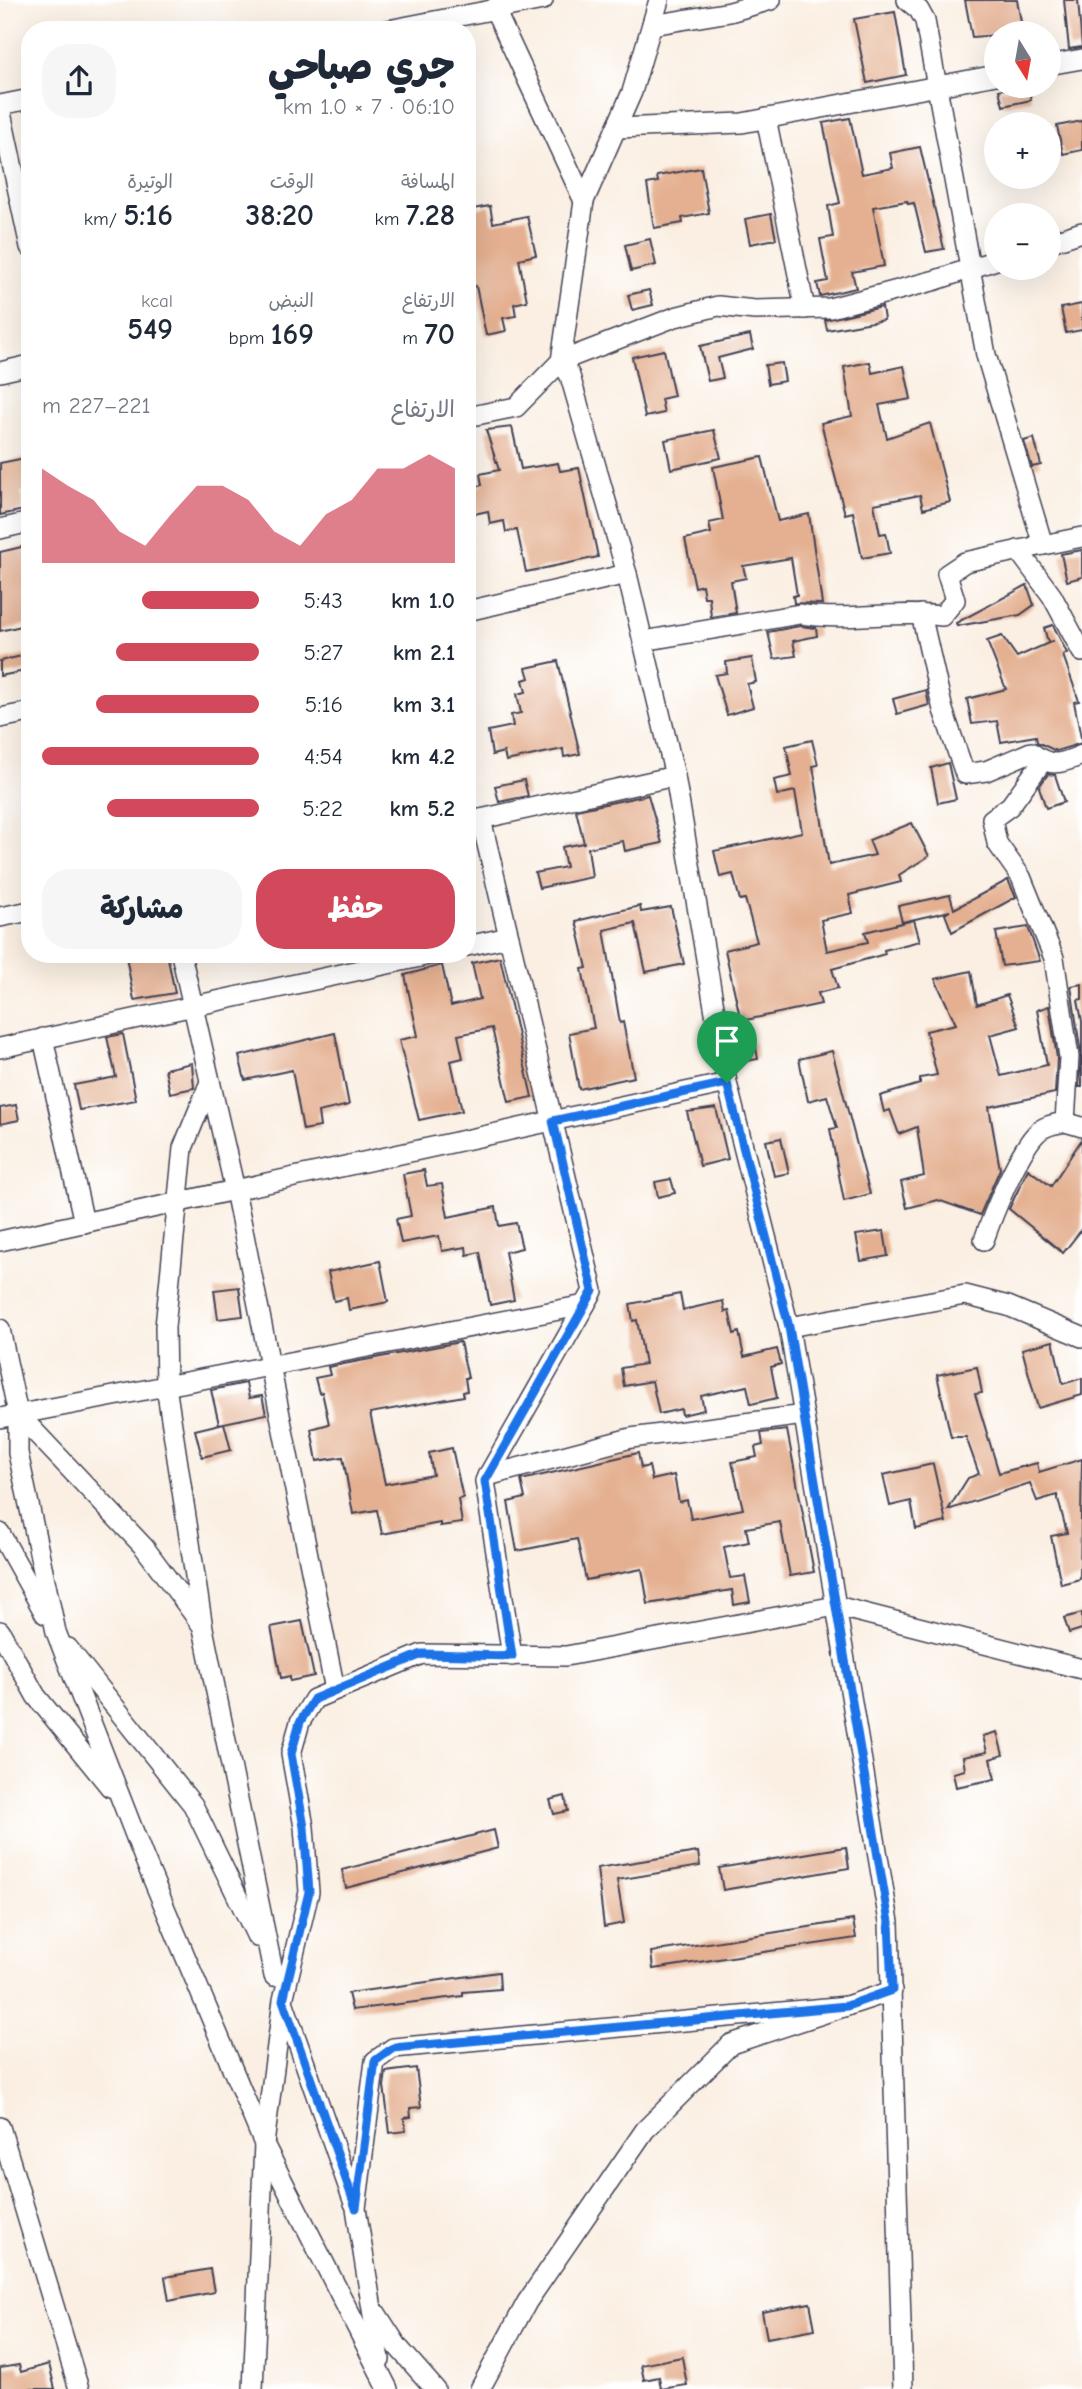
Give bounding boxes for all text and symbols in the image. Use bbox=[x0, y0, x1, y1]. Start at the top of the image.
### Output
north arrow bbox=[984, 21, 1060, 98]
map controls bbox=[984, 21, 1061, 280]
button: share bbox=[42, 44, 116, 118]
text: جري صباحي bbox=[268, 45, 455, 89]
text: 06:10 · 7 × 1.0 km bbox=[282, 93, 455, 120]
button: + bbox=[984, 112, 1061, 189]
text: الوتيرة bbox=[127, 171, 173, 193]
text: الوقت bbox=[270, 171, 314, 193]
text: المسافة bbox=[401, 171, 455, 193]
text: 5:16 bbox=[123, 198, 173, 233]
text: 38:20 bbox=[246, 198, 314, 233]
text: 7.28 bbox=[406, 198, 455, 233]
button: − bbox=[984, 203, 1061, 280]
text: /km bbox=[84, 208, 123, 230]
text: km bbox=[374, 208, 406, 230]
text: kcal bbox=[141, 290, 173, 312]
text: النبض bbox=[269, 290, 314, 312]
text: الارتفاع bbox=[402, 290, 455, 312]
text: 549 bbox=[127, 312, 173, 347]
text: 169 bbox=[271, 317, 314, 352]
text: 70 bbox=[424, 317, 455, 352]
text: bpm bbox=[229, 327, 271, 349]
text: m bbox=[402, 327, 424, 349]
text: 221–227 m bbox=[42, 392, 151, 419]
text: الارتفاع bbox=[391, 396, 455, 423]
text: 5:43 bbox=[304, 587, 343, 614]
text: 1.0 km bbox=[391, 587, 455, 614]
text: 5:27 bbox=[304, 639, 343, 666]
text: 2.1 km bbox=[393, 639, 455, 666]
text: 5:16 bbox=[305, 691, 343, 718]
text: 3.1 km bbox=[393, 691, 455, 718]
text: 4:54 bbox=[304, 743, 343, 770]
text: 4.2 km bbox=[391, 743, 455, 770]
text: 5:22 bbox=[302, 795, 343, 822]
text: 5.2 km bbox=[389, 795, 455, 822]
button: مشاركة bbox=[42, 869, 242, 949]
button: حفظ bbox=[256, 869, 455, 949]
pin bbox=[697, 1011, 757, 1083]
icon: arrive bbox=[708, 1022, 746, 1060]

